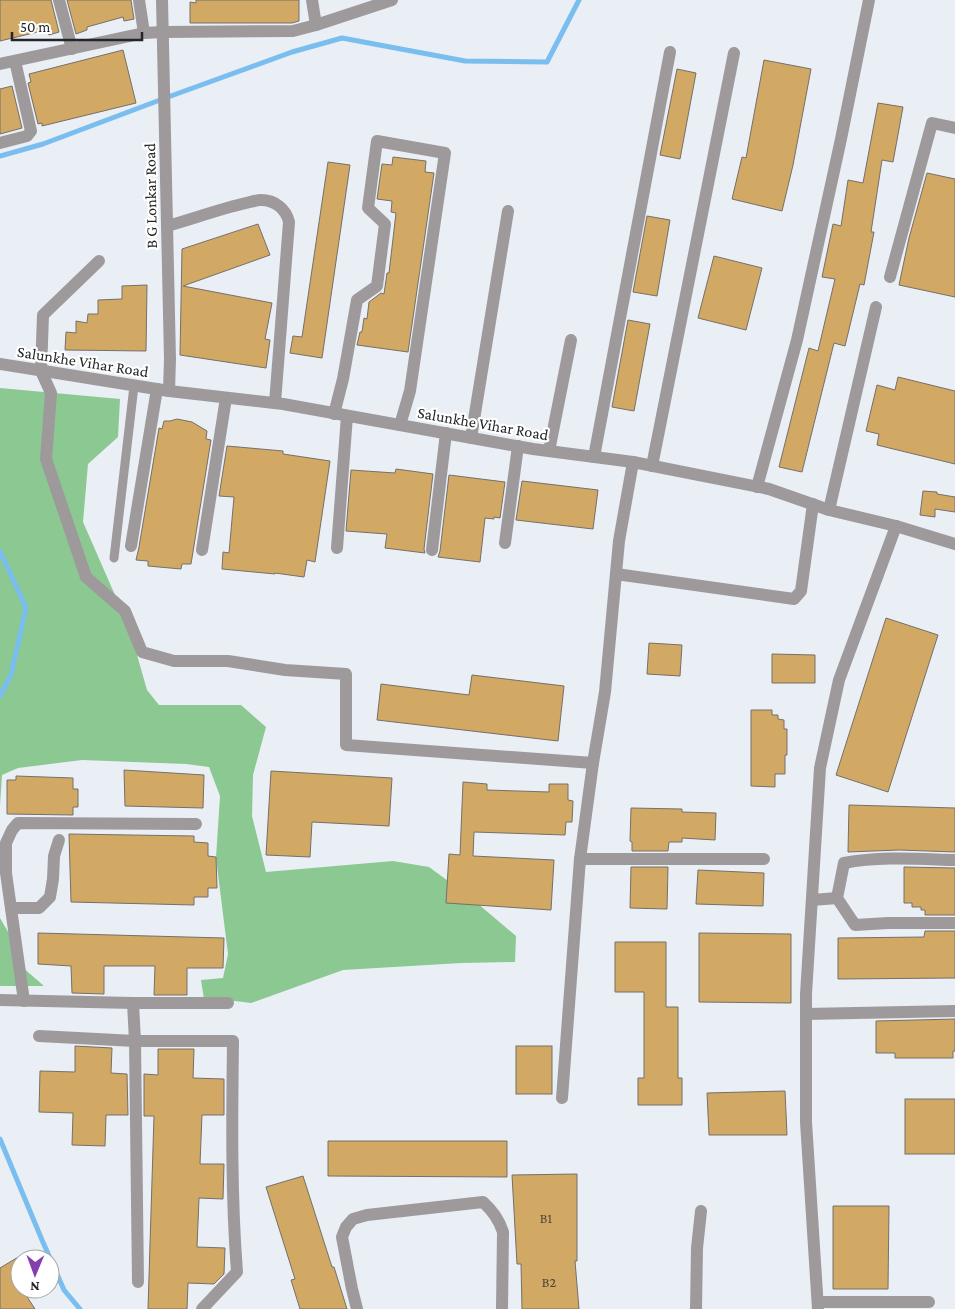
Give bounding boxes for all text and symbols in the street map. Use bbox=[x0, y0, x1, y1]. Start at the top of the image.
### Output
scale bar bbox=[12, 10, 142, 42]
text: 50 m bbox=[20, 19, 50, 35]
street label: B G Lonkar Road bbox=[141, 143, 160, 249]
street label: Salunkhe Vihar Road bbox=[16, 343, 150, 380]
street label: Salunkhe Vihar Road bbox=[416, 404, 550, 443]
house number: B1 bbox=[540, 1210, 553, 1226]
north arrow bbox=[10, 1249, 60, 1299]
house number: B2 bbox=[542, 1274, 556, 1290]
text: N bbox=[29, 1279, 40, 1295]

